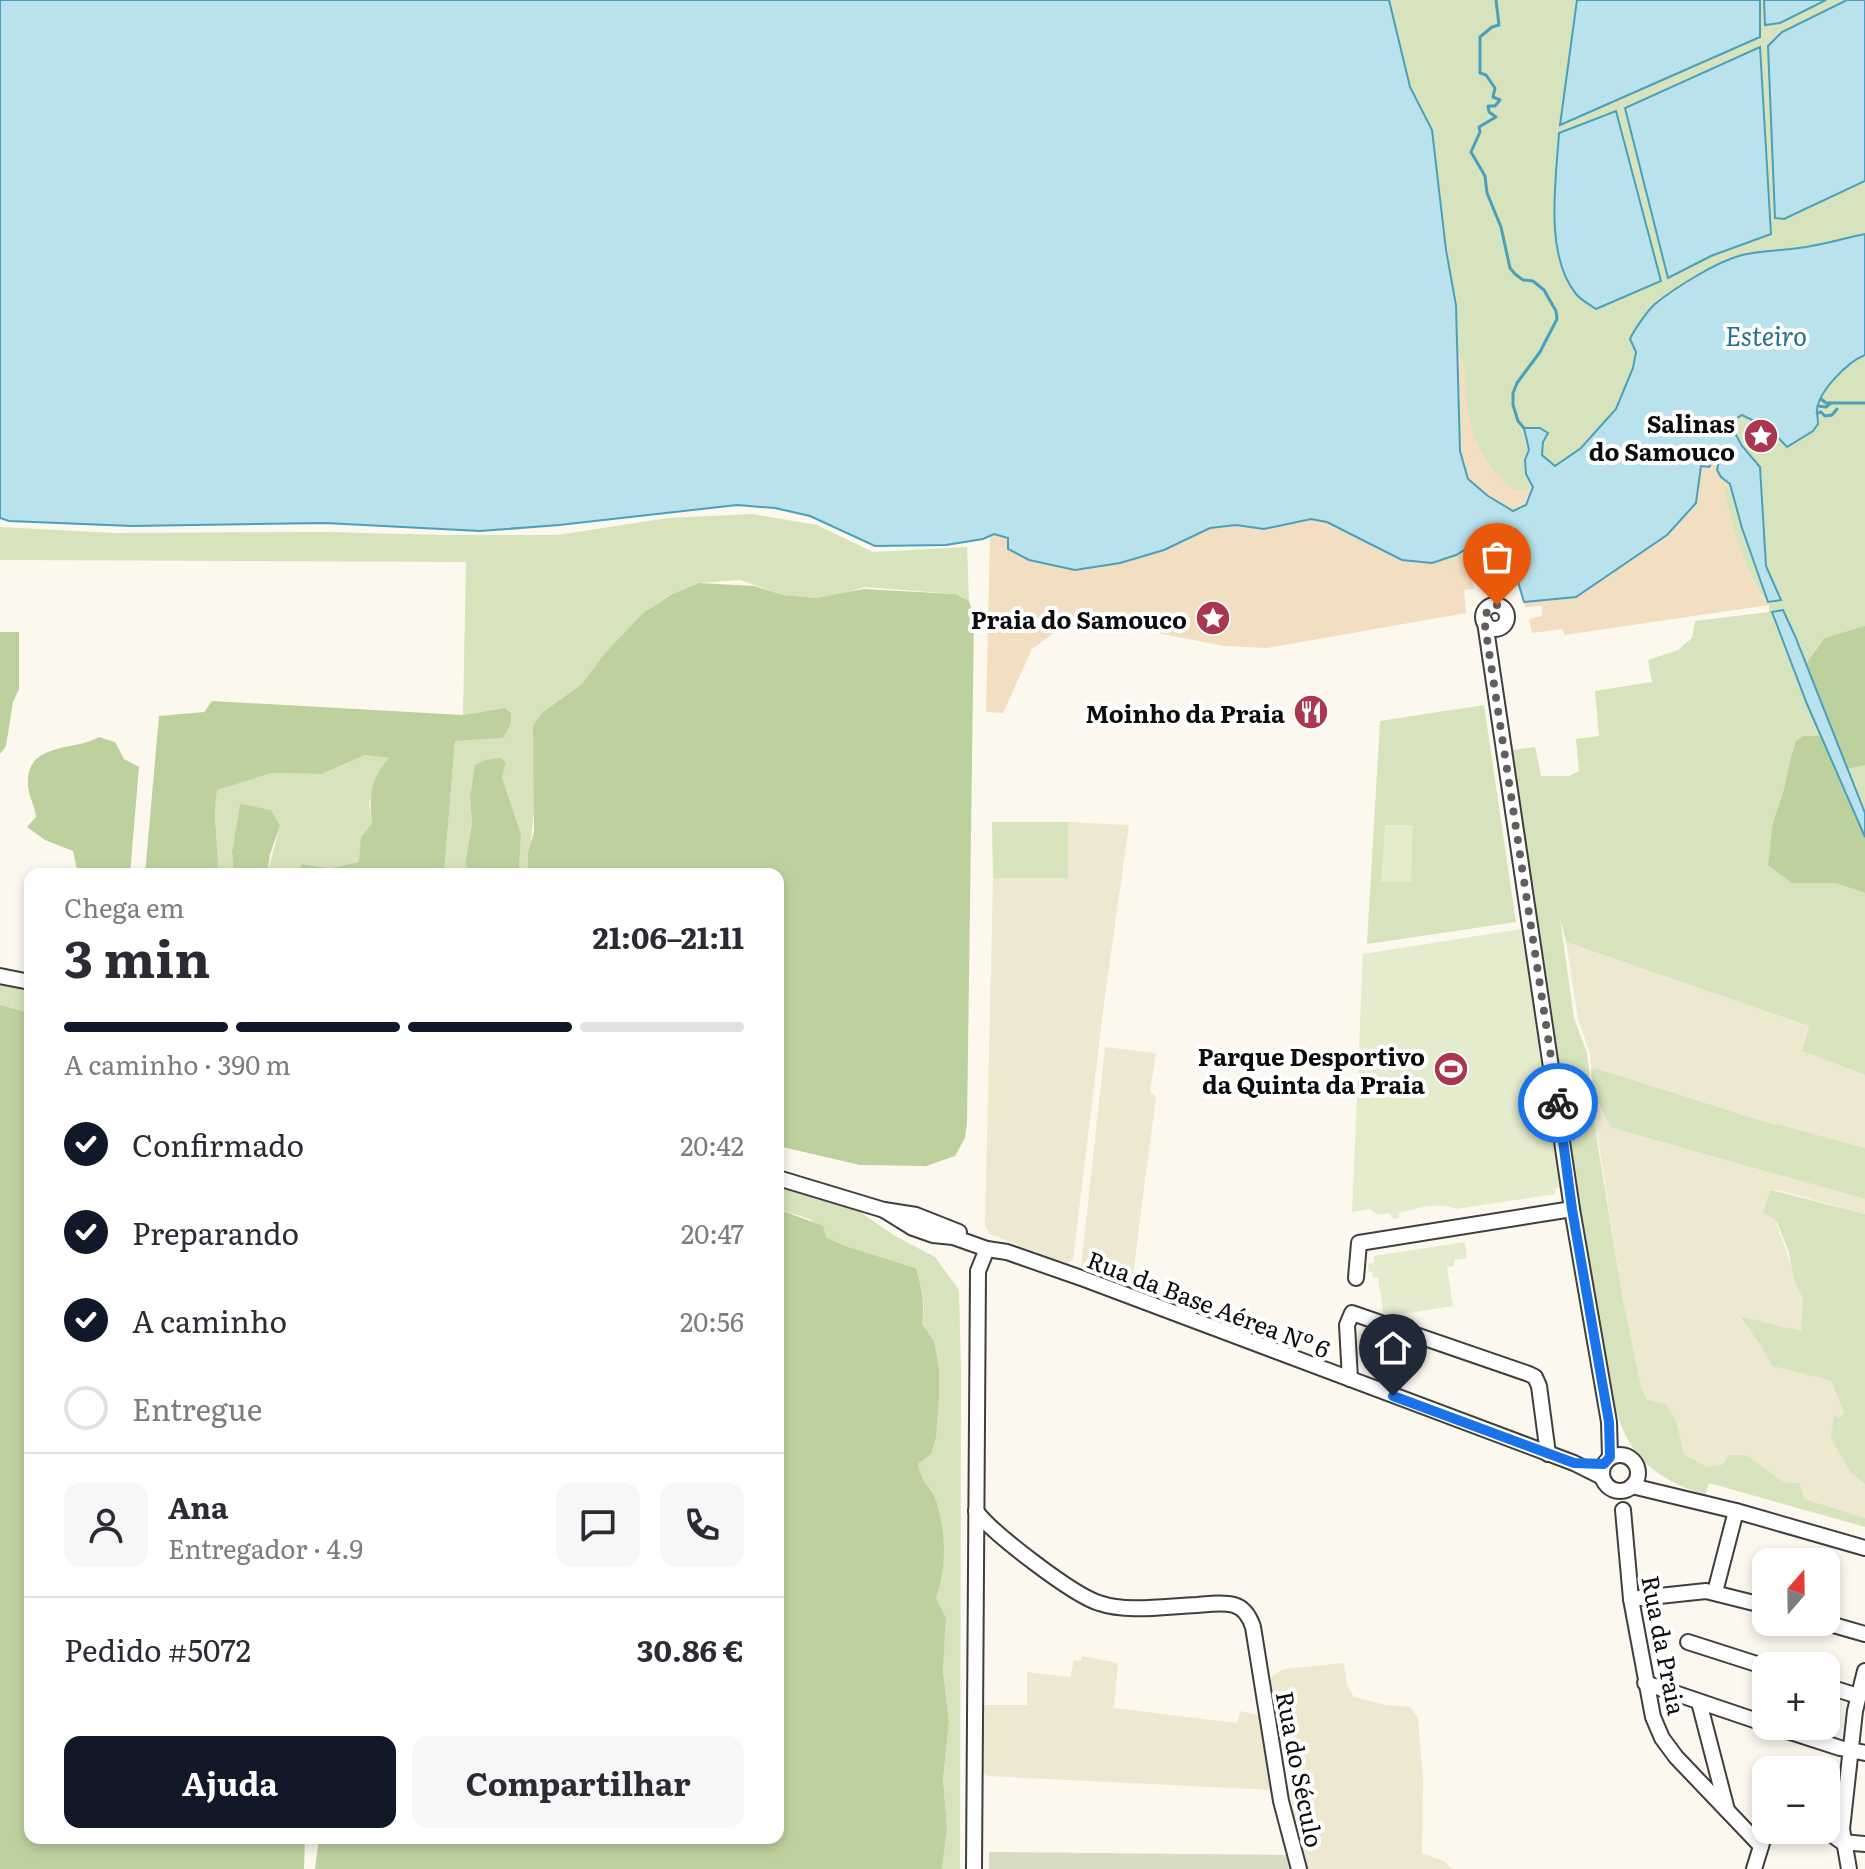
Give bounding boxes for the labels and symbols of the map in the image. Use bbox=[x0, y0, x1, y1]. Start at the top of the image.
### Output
water label: Esteiro bbox=[1725, 315, 1807, 354]
place label: Salinas do Samouco bbox=[1589, 405, 1735, 468]
place icon: Salinas do Samouco bbox=[1742, 417, 1780, 455]
pin bbox=[1463, 523, 1531, 605]
place icon: Praia do Samouco bbox=[1194, 599, 1232, 637]
place label: Praia do Samouco bbox=[971, 601, 1187, 636]
restaurant icon: Moinho da Praia bbox=[1292, 693, 1330, 731]
place label: Moinho da Praia bbox=[1085, 695, 1285, 730]
place label: Parque Desportivo da Quinta da Praia bbox=[1198, 1038, 1425, 1101]
sports icon: Parque Desportivo da Quinta da Praia bbox=[1432, 1050, 1470, 1088]
courier bbox=[1518, 1063, 1598, 1143]
street label: Rua da Base Aérea Nº 6 bbox=[1083, 1241, 1336, 1365]
pin bbox=[1359, 1314, 1427, 1396]
north arrow bbox=[1752, 1548, 1840, 1636]
street label: Rua da Praia bbox=[1634, 1572, 1696, 1718]
street label: Rua do Século bbox=[1269, 1688, 1333, 1850]

